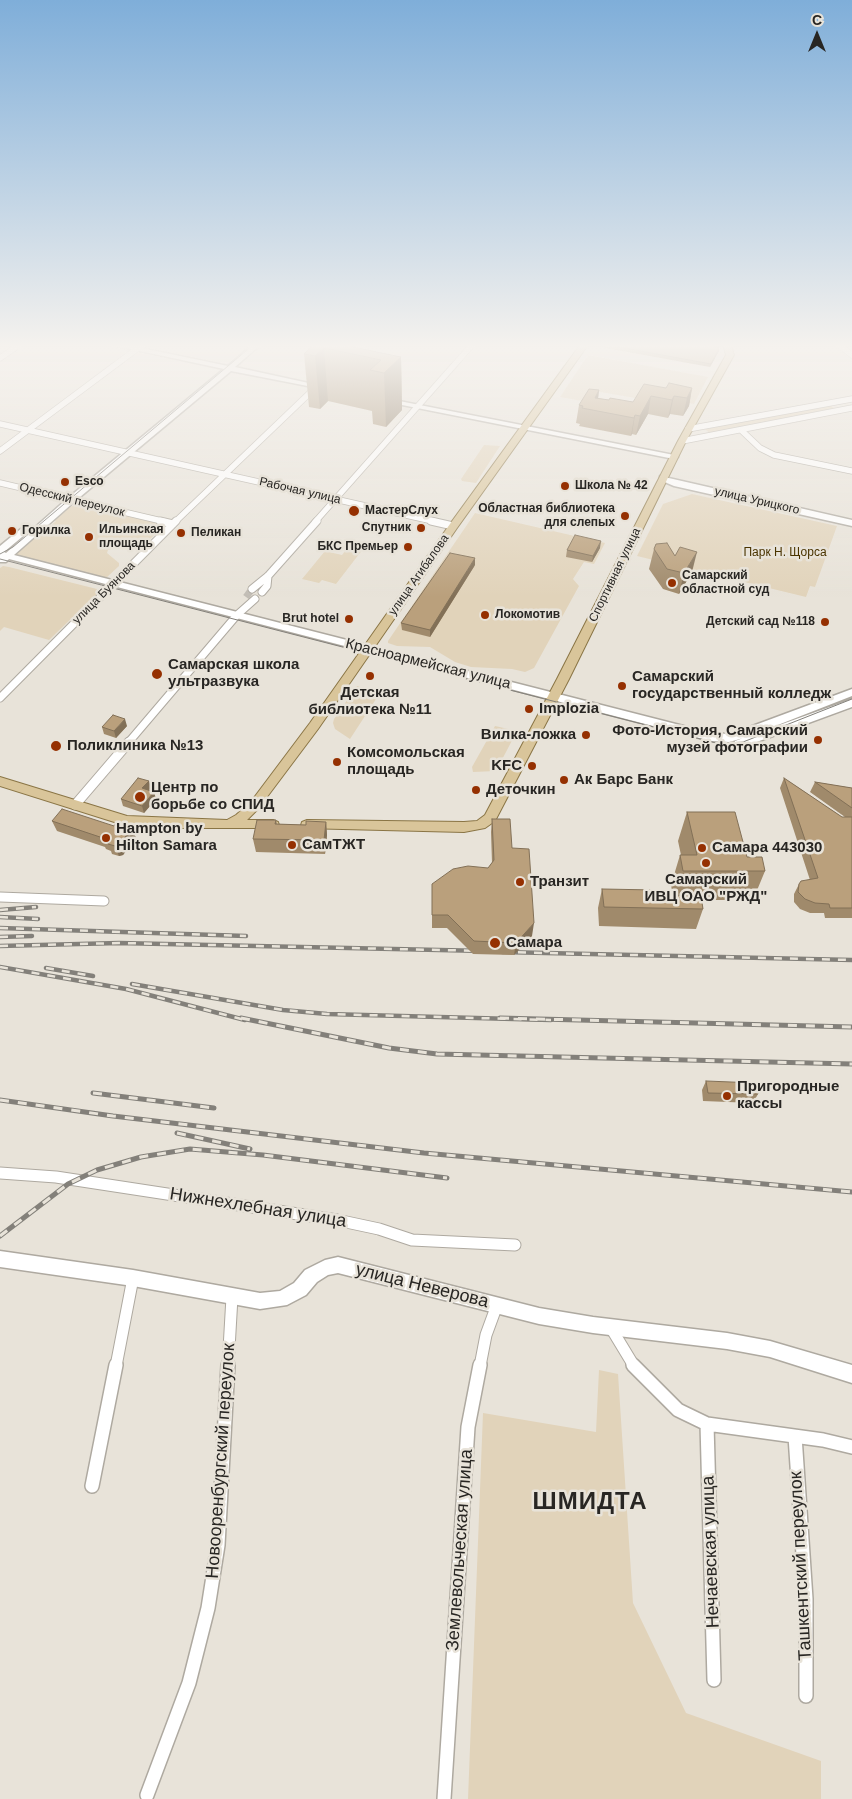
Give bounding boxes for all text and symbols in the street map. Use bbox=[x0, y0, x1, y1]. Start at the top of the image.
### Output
north arrow bbox=[792, 10, 842, 60]
text: С bbox=[812, 12, 822, 28]
place label: Esco bbox=[75, 475, 104, 489]
street label: Рабочая улица bbox=[258, 475, 342, 507]
marker: Esco bbox=[59, 476, 71, 488]
place label: Школа № 42 bbox=[575, 479, 648, 493]
street label: Одесский переулок bbox=[18, 480, 126, 520]
marker: Школа № 42 bbox=[559, 480, 571, 492]
street label: улица Урицкого bbox=[713, 484, 801, 518]
place label: Областная библиотека для слепых bbox=[478, 502, 615, 530]
marker: МастерСлух bbox=[347, 504, 361, 518]
place label: МастерСлух bbox=[365, 504, 438, 518]
marker: Областная библиотека для слепых bbox=[619, 510, 631, 522]
place label: Спутник bbox=[362, 521, 411, 535]
marker: Спутник bbox=[415, 522, 427, 534]
place label: Ильинская площадь bbox=[99, 523, 164, 551]
place label: Горилка bbox=[22, 524, 71, 538]
marker: Горилка bbox=[6, 525, 18, 537]
place label: Пеликан bbox=[191, 526, 241, 540]
street label: Спортивная улица bbox=[586, 526, 644, 624]
marker: Пеликан bbox=[175, 527, 187, 539]
marker: Ильинская площадь bbox=[83, 531, 95, 543]
street label: улица Агибалова bbox=[386, 532, 452, 618]
place label: БКС Премьер bbox=[317, 540, 398, 554]
marker: БКС Премьер bbox=[402, 541, 414, 553]
park label: Парк Н. Щорса bbox=[743, 546, 827, 560]
street label: улица Буянова bbox=[70, 559, 138, 627]
place label: Самарский областной суд bbox=[682, 569, 769, 597]
marker: Самарский областной суд bbox=[666, 577, 678, 589]
place label: Локомотив bbox=[495, 608, 560, 622]
marker: Локомотив bbox=[479, 609, 491, 621]
place label: Brut hotel bbox=[282, 612, 339, 626]
marker: Brut hotel bbox=[343, 613, 355, 625]
place label: Детский сад №118 bbox=[706, 615, 815, 629]
marker: Детский сад №118 bbox=[819, 616, 831, 628]
street label: Красноармейская улица bbox=[344, 635, 512, 693]
place label: Самарская школа ультразвука bbox=[168, 656, 299, 691]
marker: Самарская школа ультразвука bbox=[150, 667, 164, 681]
place label: Самарский государственный колледж bbox=[632, 668, 831, 703]
marker: Детская библиотека №11 bbox=[364, 670, 376, 682]
marker: Самарский государственный колледж bbox=[616, 680, 628, 692]
place label: Детская библиотека №11 bbox=[308, 684, 432, 719]
place label: Implozia bbox=[539, 700, 599, 718]
marker: Implozia bbox=[523, 703, 535, 715]
place label: Фото-История, Самарский музей фотографии bbox=[612, 722, 808, 757]
place label: Вилка-ложка bbox=[481, 726, 576, 744]
marker: Вилка-ложка bbox=[580, 729, 592, 741]
marker: Фото-История, Самарский музей фотографии bbox=[812, 734, 824, 746]
place label: Поликлиника №13 bbox=[67, 737, 203, 755]
marker: Поликлиника №13 bbox=[49, 739, 63, 753]
place label: Комсомольская площадь bbox=[347, 744, 465, 779]
marker: Комсомольская площадь bbox=[331, 756, 343, 768]
place label: KFC bbox=[491, 757, 522, 775]
marker: KFC bbox=[526, 760, 538, 772]
place label: Ак Барс Банк bbox=[574, 771, 673, 789]
marker: Ак Барс Банк bbox=[558, 774, 570, 786]
place label: Центр по борьбе со СПИД bbox=[151, 779, 274, 814]
place label: Деточкин bbox=[486, 781, 555, 799]
marker: Деточкин bbox=[470, 784, 482, 796]
marker: Центр по борьбе со СПИД bbox=[133, 790, 147, 804]
place label: Hampton by Hilton Samara bbox=[116, 820, 217, 855]
marker: Hampton by Hilton Samara bbox=[100, 832, 112, 844]
place label: СамТЖТ bbox=[302, 836, 365, 854]
marker: СамТЖТ bbox=[286, 839, 298, 851]
place label: Самара 443030 bbox=[712, 839, 822, 857]
marker: Самара 443030 bbox=[696, 842, 708, 854]
marker: Самарский ИВЦ ОАО "РЖД" bbox=[700, 857, 712, 869]
place label: Самарский ИВЦ ОАО "РЖД" bbox=[645, 871, 767, 906]
place label: Транзит bbox=[530, 873, 589, 891]
marker: Транзит bbox=[514, 876, 526, 888]
place label: Самара bbox=[506, 934, 562, 952]
marker: Самара bbox=[488, 936, 502, 950]
place label: Пригородные кассы bbox=[737, 1078, 839, 1113]
marker: Пригородные кассы bbox=[721, 1090, 733, 1102]
street label: Нижнехлебная улица bbox=[168, 1183, 348, 1233]
street label: улица Неверова bbox=[353, 1259, 491, 1313]
street label: Новооренбургский переулок bbox=[202, 1343, 240, 1579]
street label: Землевольческая улица bbox=[442, 1448, 478, 1652]
street label: Ташкентский переулок bbox=[785, 1471, 817, 1661]
street label: Нечаевская улица bbox=[698, 1475, 724, 1629]
district label: ШМИДТА bbox=[532, 1488, 648, 1516]

